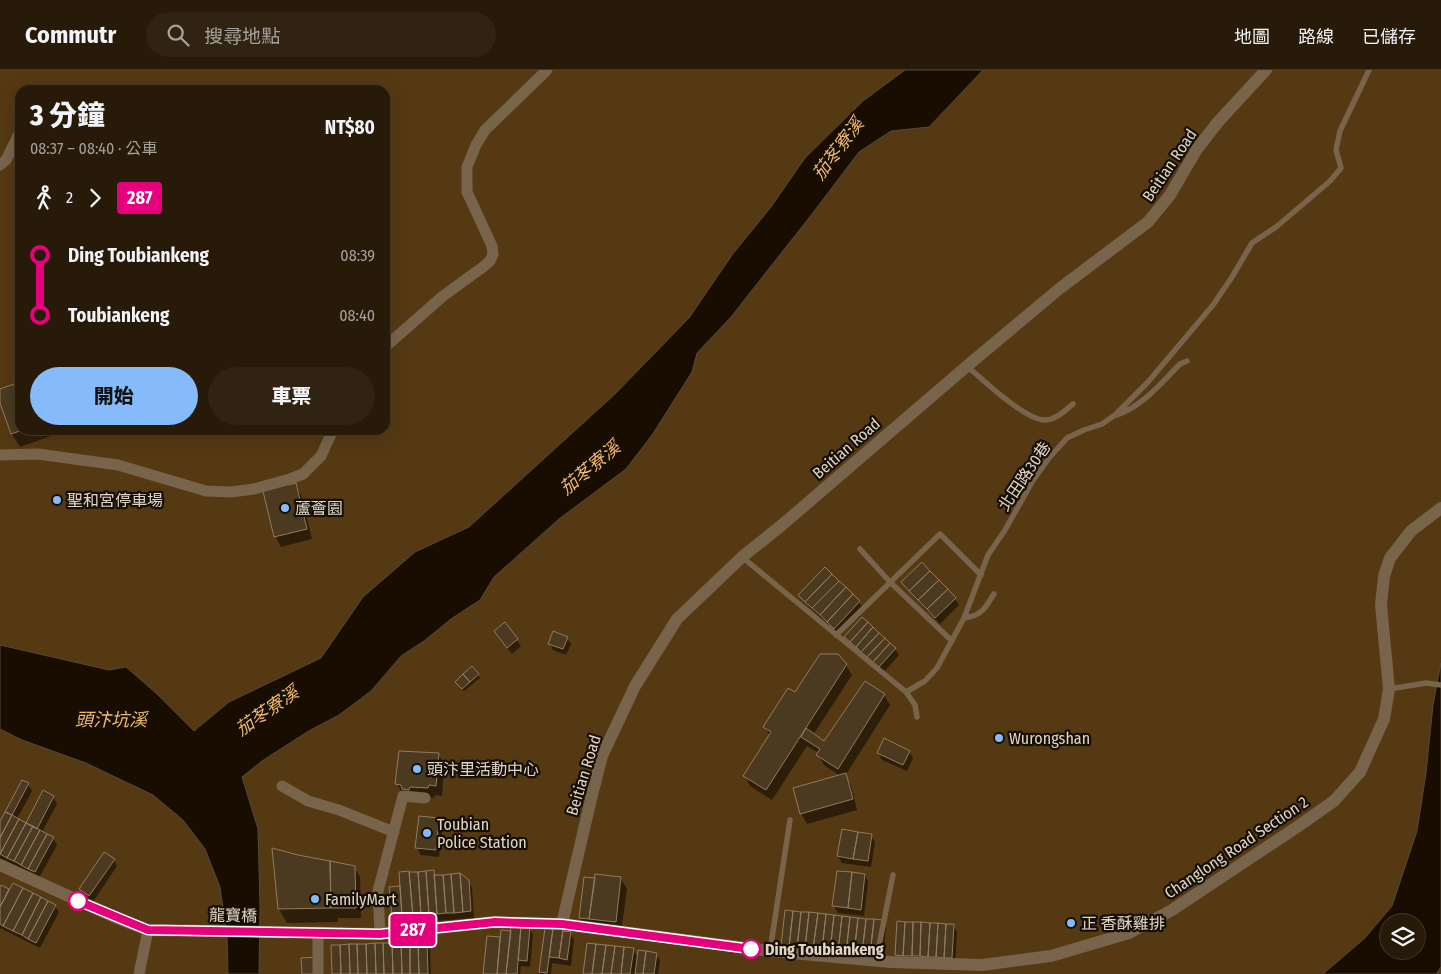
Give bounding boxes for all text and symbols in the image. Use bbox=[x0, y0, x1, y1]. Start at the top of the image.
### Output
search box bbox=[146, 12, 496, 57]
text: Commutr bbox=[25, 21, 116, 49]
icon: search bbox=[164, 21, 192, 49]
text: 搜尋地點 bbox=[204, 25, 280, 48]
text: 地圖 bbox=[1234, 26, 1270, 48]
text: 路線 bbox=[1298, 26, 1334, 48]
text: 已儲存 bbox=[1362, 26, 1416, 48]
text: 3 分鐘 bbox=[30, 99, 105, 132]
water label: 茄苳寮溪 bbox=[808, 111, 870, 184]
text: NT$80 bbox=[325, 116, 375, 139]
street label: Beitian Road bbox=[1138, 125, 1201, 205]
text: 08:37 – 08:40 · 公車 bbox=[30, 139, 157, 158]
icon: walk bbox=[30, 184, 58, 212]
icon: forward bbox=[81, 184, 109, 212]
text: 287 bbox=[127, 187, 152, 209]
text: 2 bbox=[66, 188, 73, 207]
text: Ding Toubiankeng bbox=[68, 244, 209, 267]
text: 08:39 bbox=[340, 246, 375, 265]
text: Toubiankeng bbox=[68, 304, 169, 327]
text: 08:40 bbox=[339, 306, 375, 325]
button: 開始 bbox=[30, 367, 198, 425]
button: 車票 bbox=[208, 367, 375, 425]
street label: Beitian Road bbox=[809, 414, 884, 483]
water label: 茄苳寮溪 bbox=[555, 435, 627, 500]
street label: 北田路30巷 bbox=[994, 438, 1055, 515]
place label: 聖和宮停車場 bbox=[67, 491, 163, 510]
marker: 聖和宮停車場 bbox=[51, 494, 63, 506]
place label: 蘆薈園 bbox=[295, 499, 343, 518]
marker: 蘆薈園 bbox=[279, 502, 291, 514]
water label: 茄苳寮溪 bbox=[231, 680, 305, 741]
water label: 頭汴坑溪 bbox=[75, 709, 150, 731]
place label: Wurongshan bbox=[1009, 729, 1090, 748]
marker: Wurongshan bbox=[993, 732, 1005, 744]
street label: Beitian Road bbox=[562, 733, 605, 818]
place label: 頭汴里活動中心 bbox=[427, 760, 539, 779]
marker: 頭汴里活動中心 bbox=[411, 763, 423, 775]
street label: Changlong Road Section 2 bbox=[1161, 792, 1312, 903]
place label: Toubian Police Station bbox=[437, 815, 527, 852]
marker: Toubian Police Station bbox=[421, 827, 433, 839]
place label: FamilyMart bbox=[325, 890, 397, 909]
unlabelled marker bbox=[68, 891, 88, 911]
marker: FamilyMart bbox=[309, 893, 321, 905]
street label: 龍寶橋 bbox=[209, 906, 257, 925]
line badge: 287 bbox=[384, 914, 442, 946]
place label: 正 香酥雞排 bbox=[1081, 914, 1165, 933]
map controls bbox=[1380, 914, 1425, 959]
button: layers bbox=[1380, 914, 1425, 959]
marker: 正 香酥雞排 bbox=[1065, 917, 1077, 929]
text: 287 bbox=[400, 919, 426, 941]
marker: Ding Toubiankeng bbox=[741, 939, 761, 959]
place label: Ding Toubiankeng bbox=[765, 940, 884, 959]

